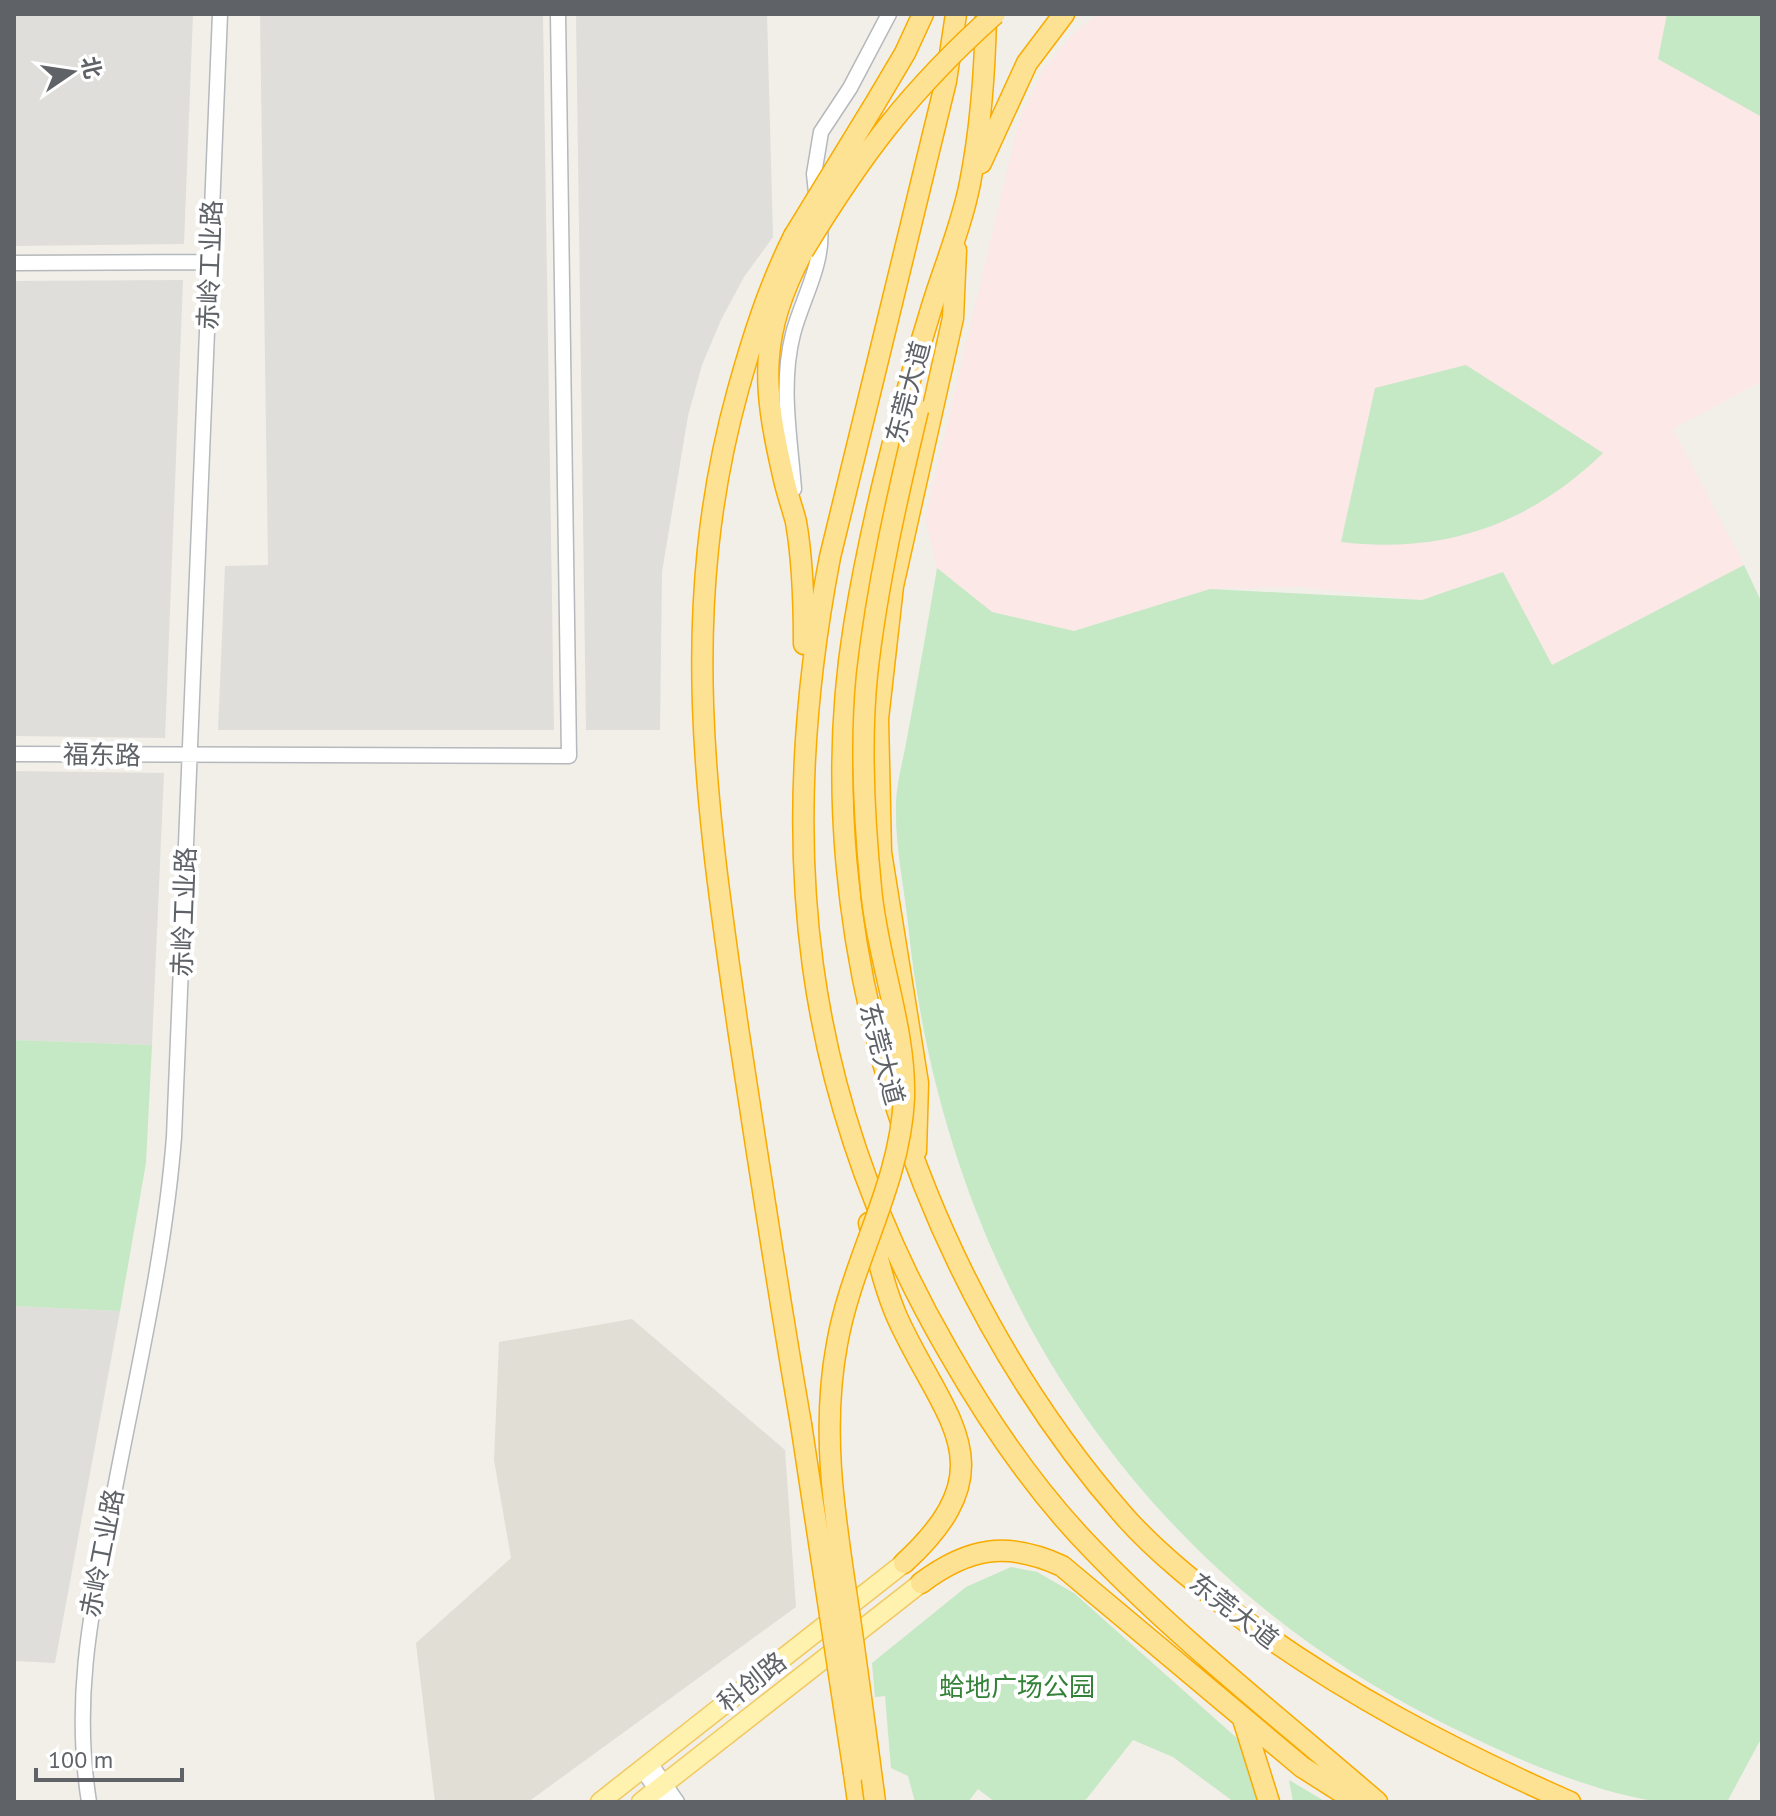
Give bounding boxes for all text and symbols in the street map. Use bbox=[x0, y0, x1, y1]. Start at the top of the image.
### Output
north arrow bbox=[32, 32, 112, 112]
text: 北 bbox=[75, 54, 108, 81]
street label: 赤岭工业路 bbox=[191, 199, 228, 331]
street label: 东莞大道 bbox=[878, 337, 937, 446]
street label: 福东路 bbox=[63, 737, 141, 772]
street label: 赤岭工业路 bbox=[165, 846, 202, 978]
street label: 东莞大道 bbox=[853, 999, 912, 1108]
street label: 赤岭工业路 bbox=[73, 1486, 130, 1620]
street label: 东莞大道 bbox=[1183, 1566, 1285, 1656]
street label: 科创路 bbox=[711, 1645, 793, 1719]
park label: 蛤地广场公园 bbox=[939, 1670, 1095, 1703]
scale bar bbox=[36, 1732, 182, 1782]
text: 100 m bbox=[48, 1744, 113, 1775]

